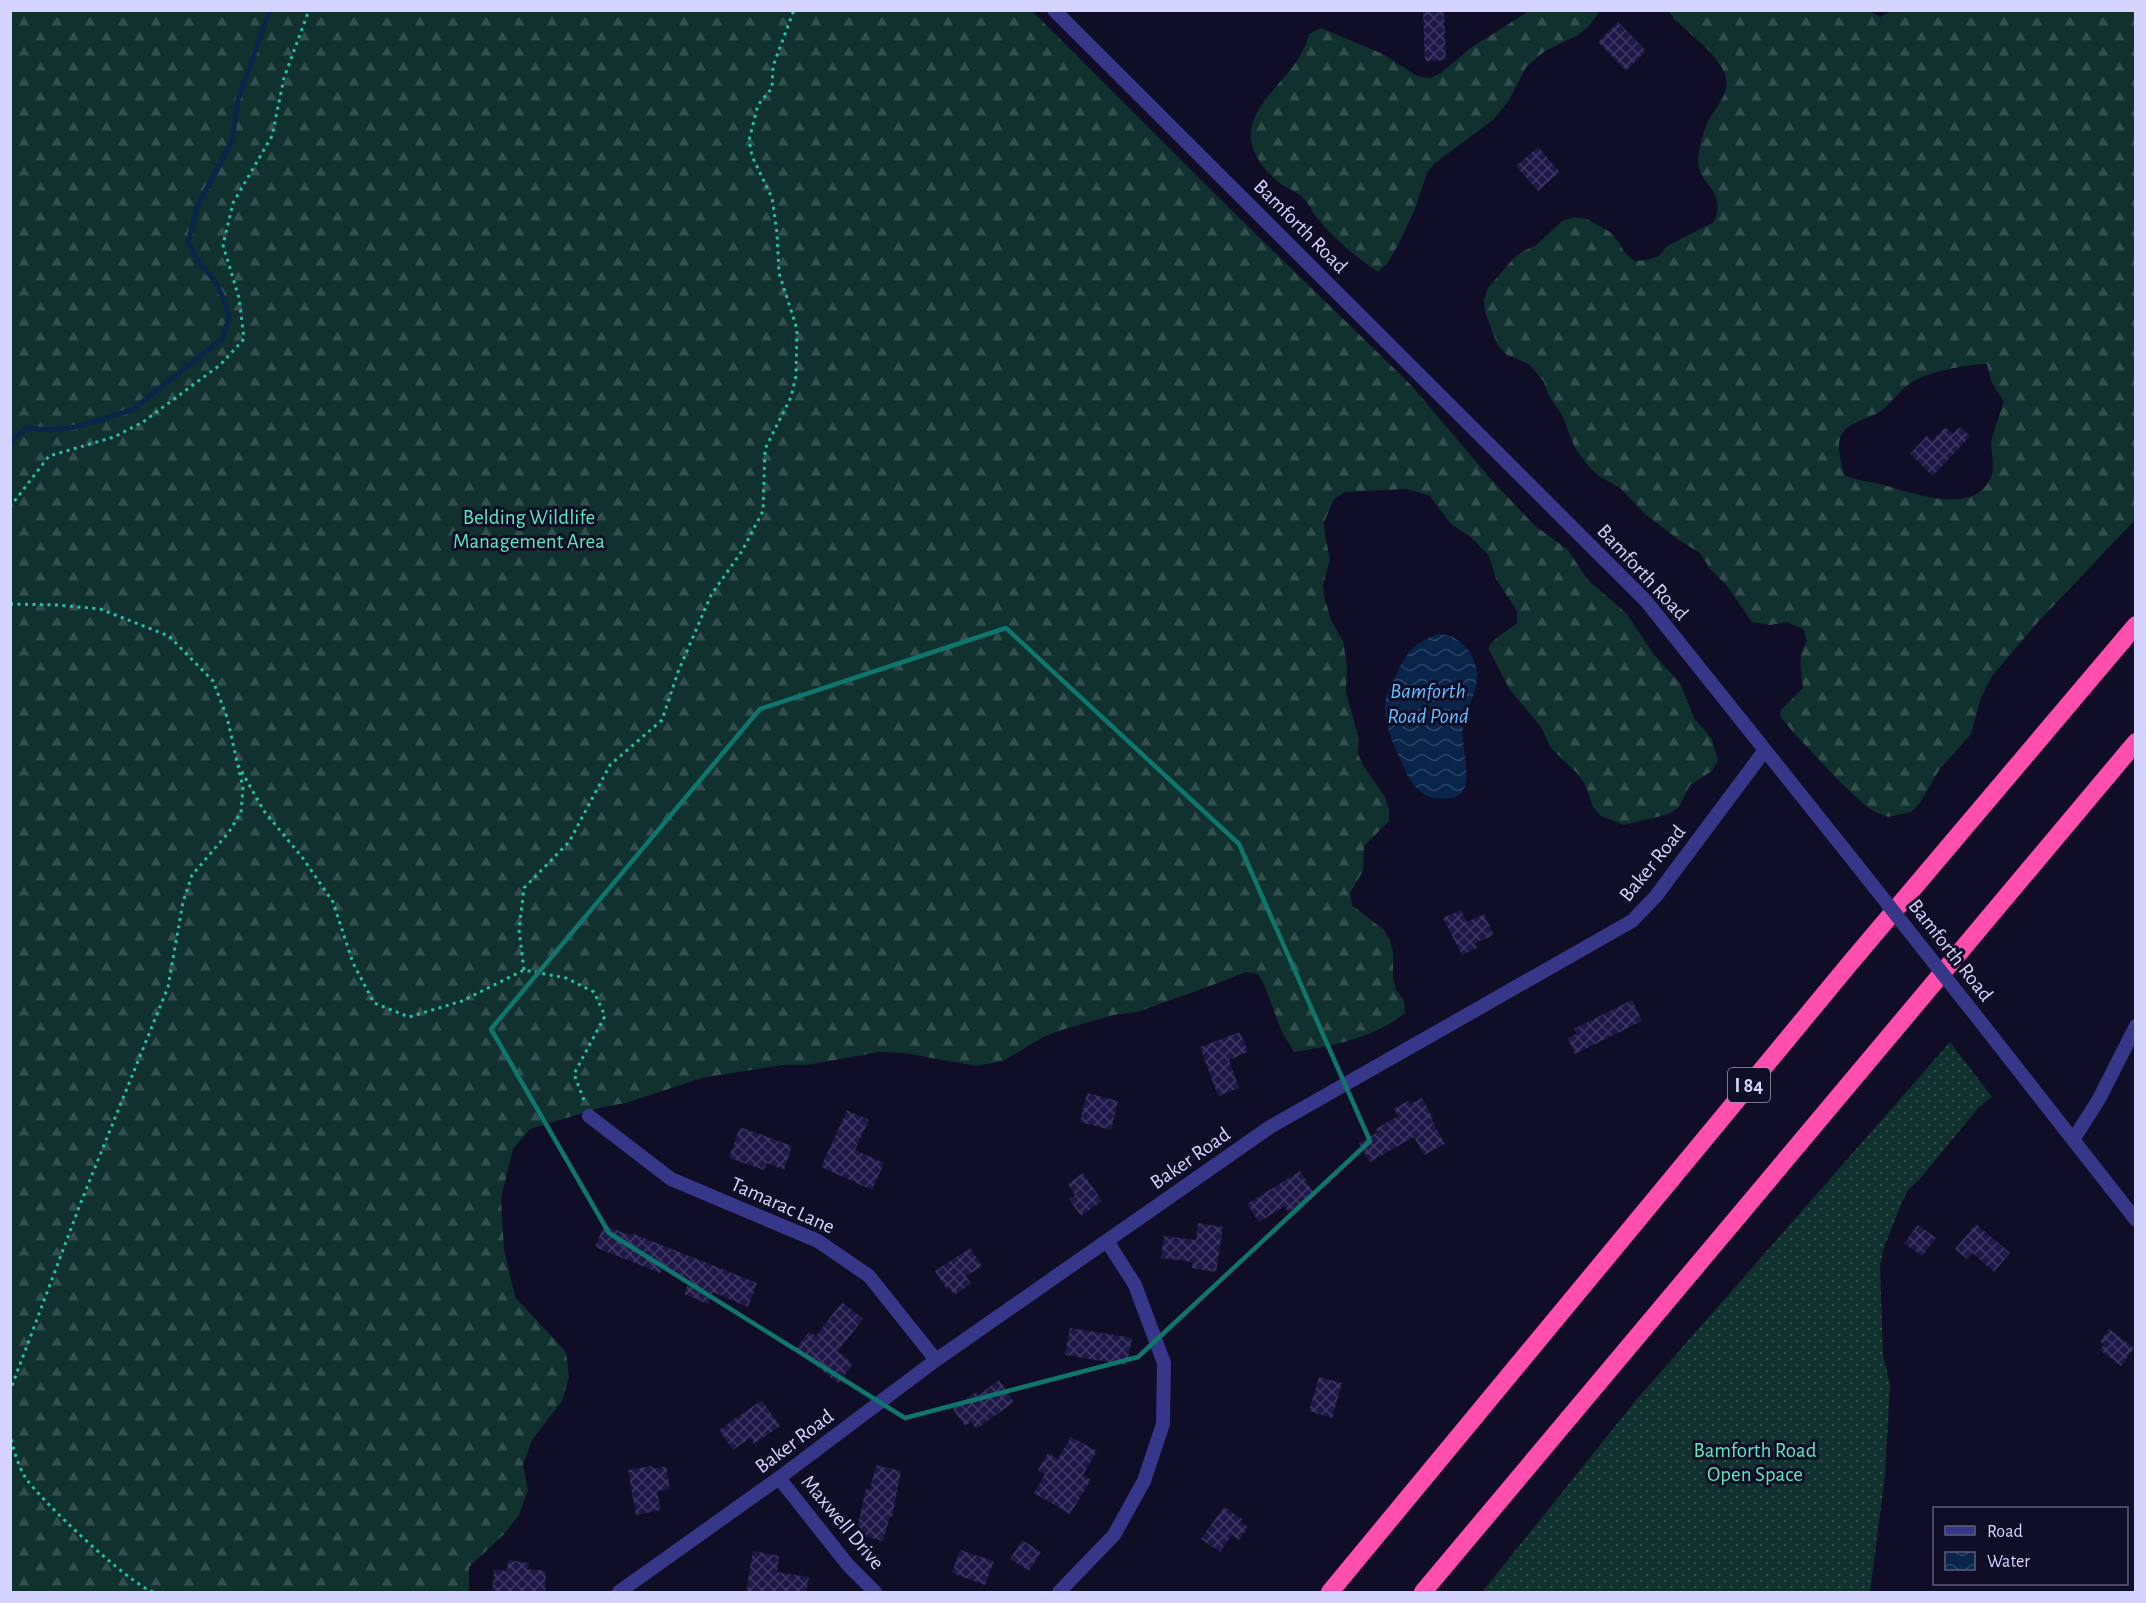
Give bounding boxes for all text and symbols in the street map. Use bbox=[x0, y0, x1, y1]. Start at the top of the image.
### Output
street label: Bamforth Road bbox=[1250, 175, 1352, 277]
park label: Belding Wildlife Management Area bbox=[453, 507, 605, 552]
street label: Bamforth Road bbox=[1593, 520, 1692, 625]
water label: Bamforth Road Pond bbox=[1387, 680, 1469, 727]
street label: Baker Road bbox=[1615, 821, 1690, 906]
street label: Bamforth Road bbox=[1904, 895, 1997, 1005]
road number: I 84 bbox=[1728, 1068, 1770, 1102]
street label: Baker Road bbox=[1147, 1123, 1234, 1193]
street label: Tamarac Lane bbox=[728, 1173, 838, 1238]
street label: Baker Road bbox=[751, 1405, 837, 1477]
park label: Bamforth Road Open Space bbox=[1693, 1440, 1817, 1485]
street label: Maxwell Drive bbox=[797, 1471, 888, 1574]
legend bbox=[1933, 1507, 2128, 1585]
text: Road bbox=[1987, 1523, 2023, 1541]
text: Water bbox=[1987, 1553, 2030, 1571]

